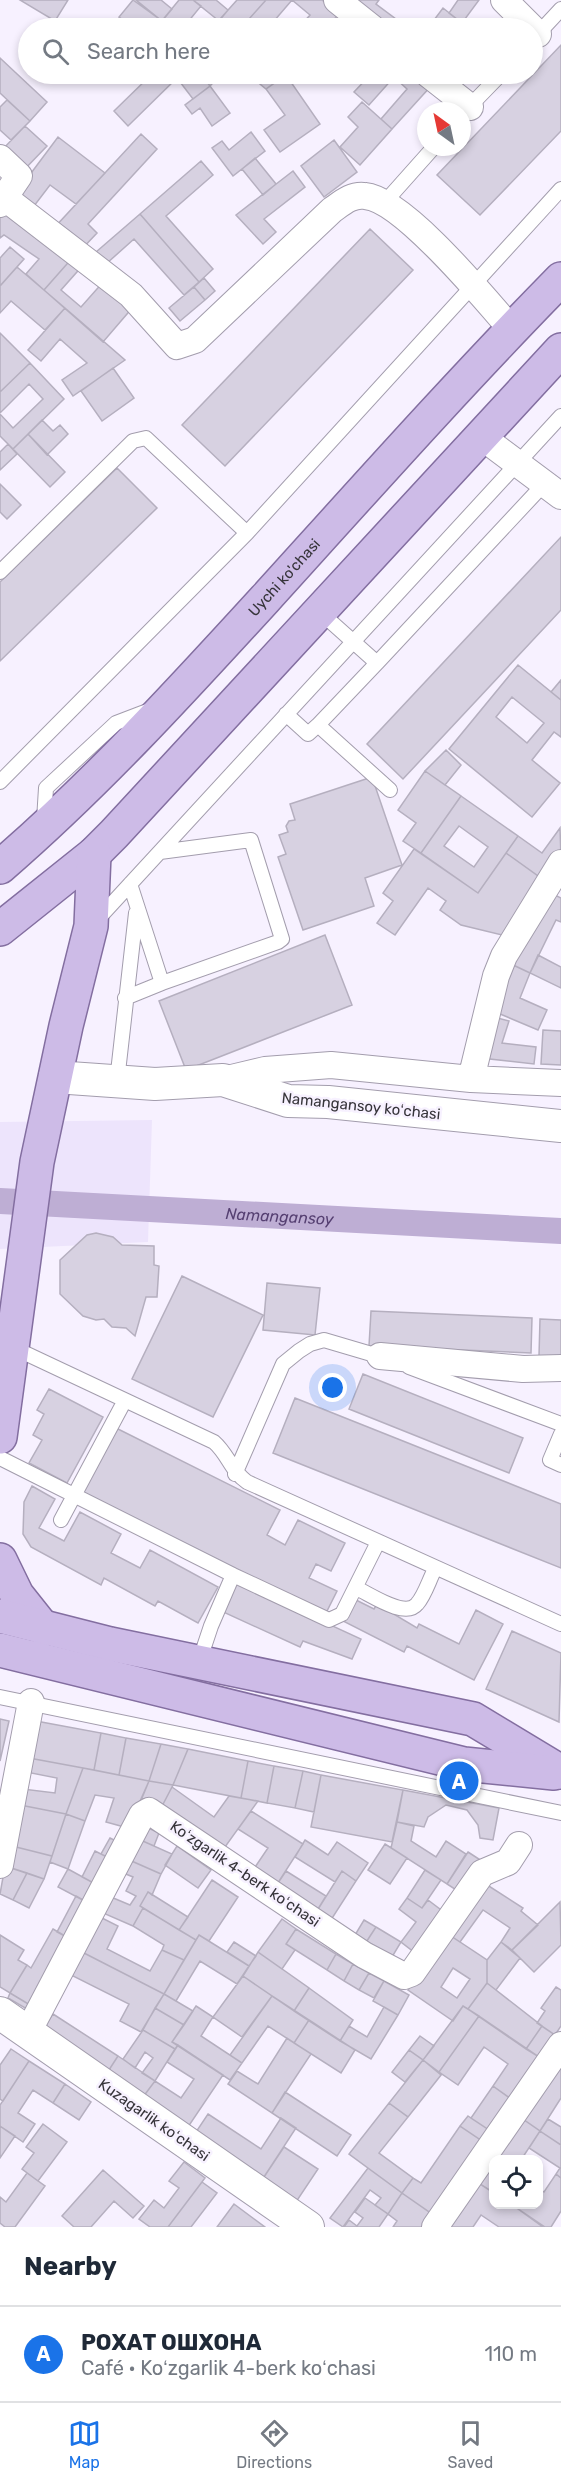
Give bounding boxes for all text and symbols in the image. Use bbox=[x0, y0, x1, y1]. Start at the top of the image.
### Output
search box bbox=[18, 18, 543, 84]
icon: search bbox=[39, 35, 72, 68]
text: Search here bbox=[87, 38, 210, 65]
north arrow bbox=[417, 102, 471, 156]
street label: Uychi ko'chasi bbox=[245, 535, 324, 620]
street label: Namangansoy koʻchasi bbox=[281, 1089, 441, 1123]
water label: Namangansoy bbox=[225, 1204, 335, 1228]
your location bbox=[318, 1373, 347, 1402]
pin: A bbox=[440, 1758, 478, 1804]
street label: Koʻzgarlik 4-berk koʻchasi bbox=[167, 1817, 323, 1931]
street label: Kuzagarlik koʻchasi bbox=[95, 2075, 213, 2165]
map controls bbox=[489, 2155, 543, 2209]
button: locate bbox=[489, 2155, 543, 2209]
text: Nearby bbox=[24, 2251, 117, 2282]
text: РОХАТ ОШХОНА bbox=[81, 2329, 261, 2356]
text: A bbox=[36, 2342, 51, 2366]
text: 110 m bbox=[485, 2342, 537, 2366]
text: Café · Koʻzgarlik 4-berk koʻchasi bbox=[81, 2356, 376, 2380]
tab: Map bbox=[68, 2417, 101, 2472]
tab: Directions bbox=[236, 2417, 312, 2472]
tab: Saved bbox=[448, 2417, 493, 2472]

